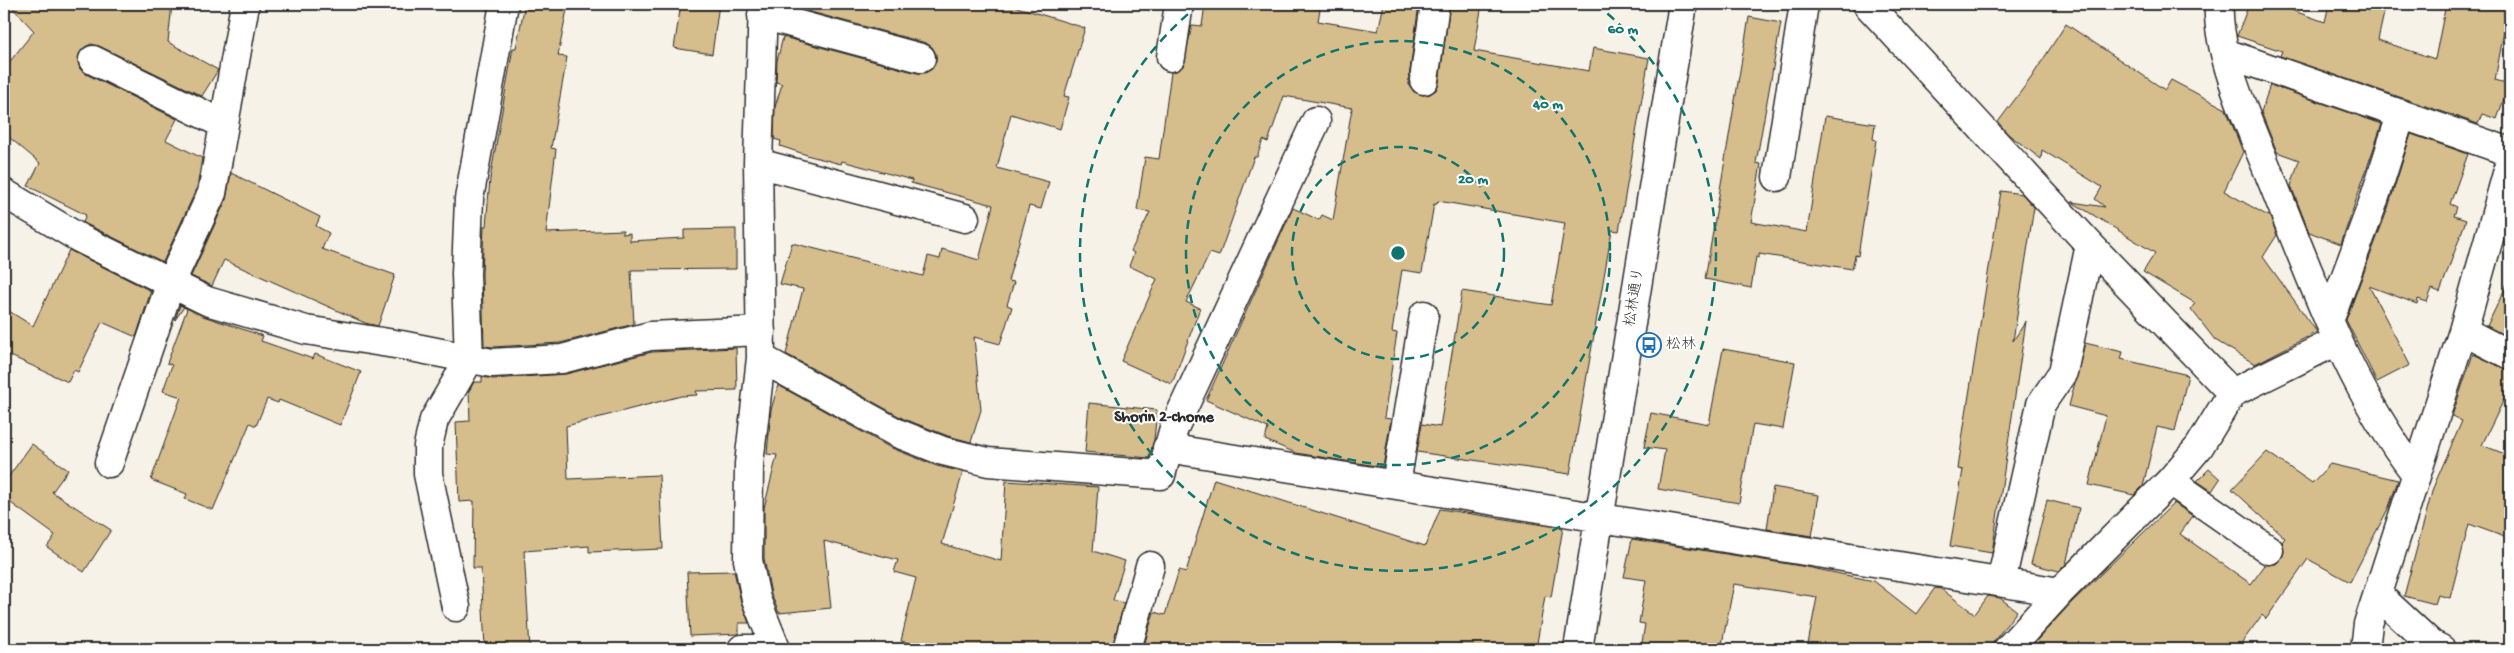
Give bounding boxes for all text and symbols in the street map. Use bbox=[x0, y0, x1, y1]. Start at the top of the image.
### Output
text: 60 m bbox=[1608, 21, 1639, 39]
text: 40 m bbox=[1532, 96, 1563, 114]
text: 20 m bbox=[1458, 171, 1488, 189]
centre of rings bbox=[1389, 244, 1407, 262]
street label: 松林通り bbox=[1621, 266, 1649, 328]
bus stop icon: 松林 bbox=[1636, 332, 1662, 358]
place label: 松林 bbox=[1666, 336, 1696, 354]
district label: Shorin 2-chome bbox=[1114, 409, 1215, 428]

